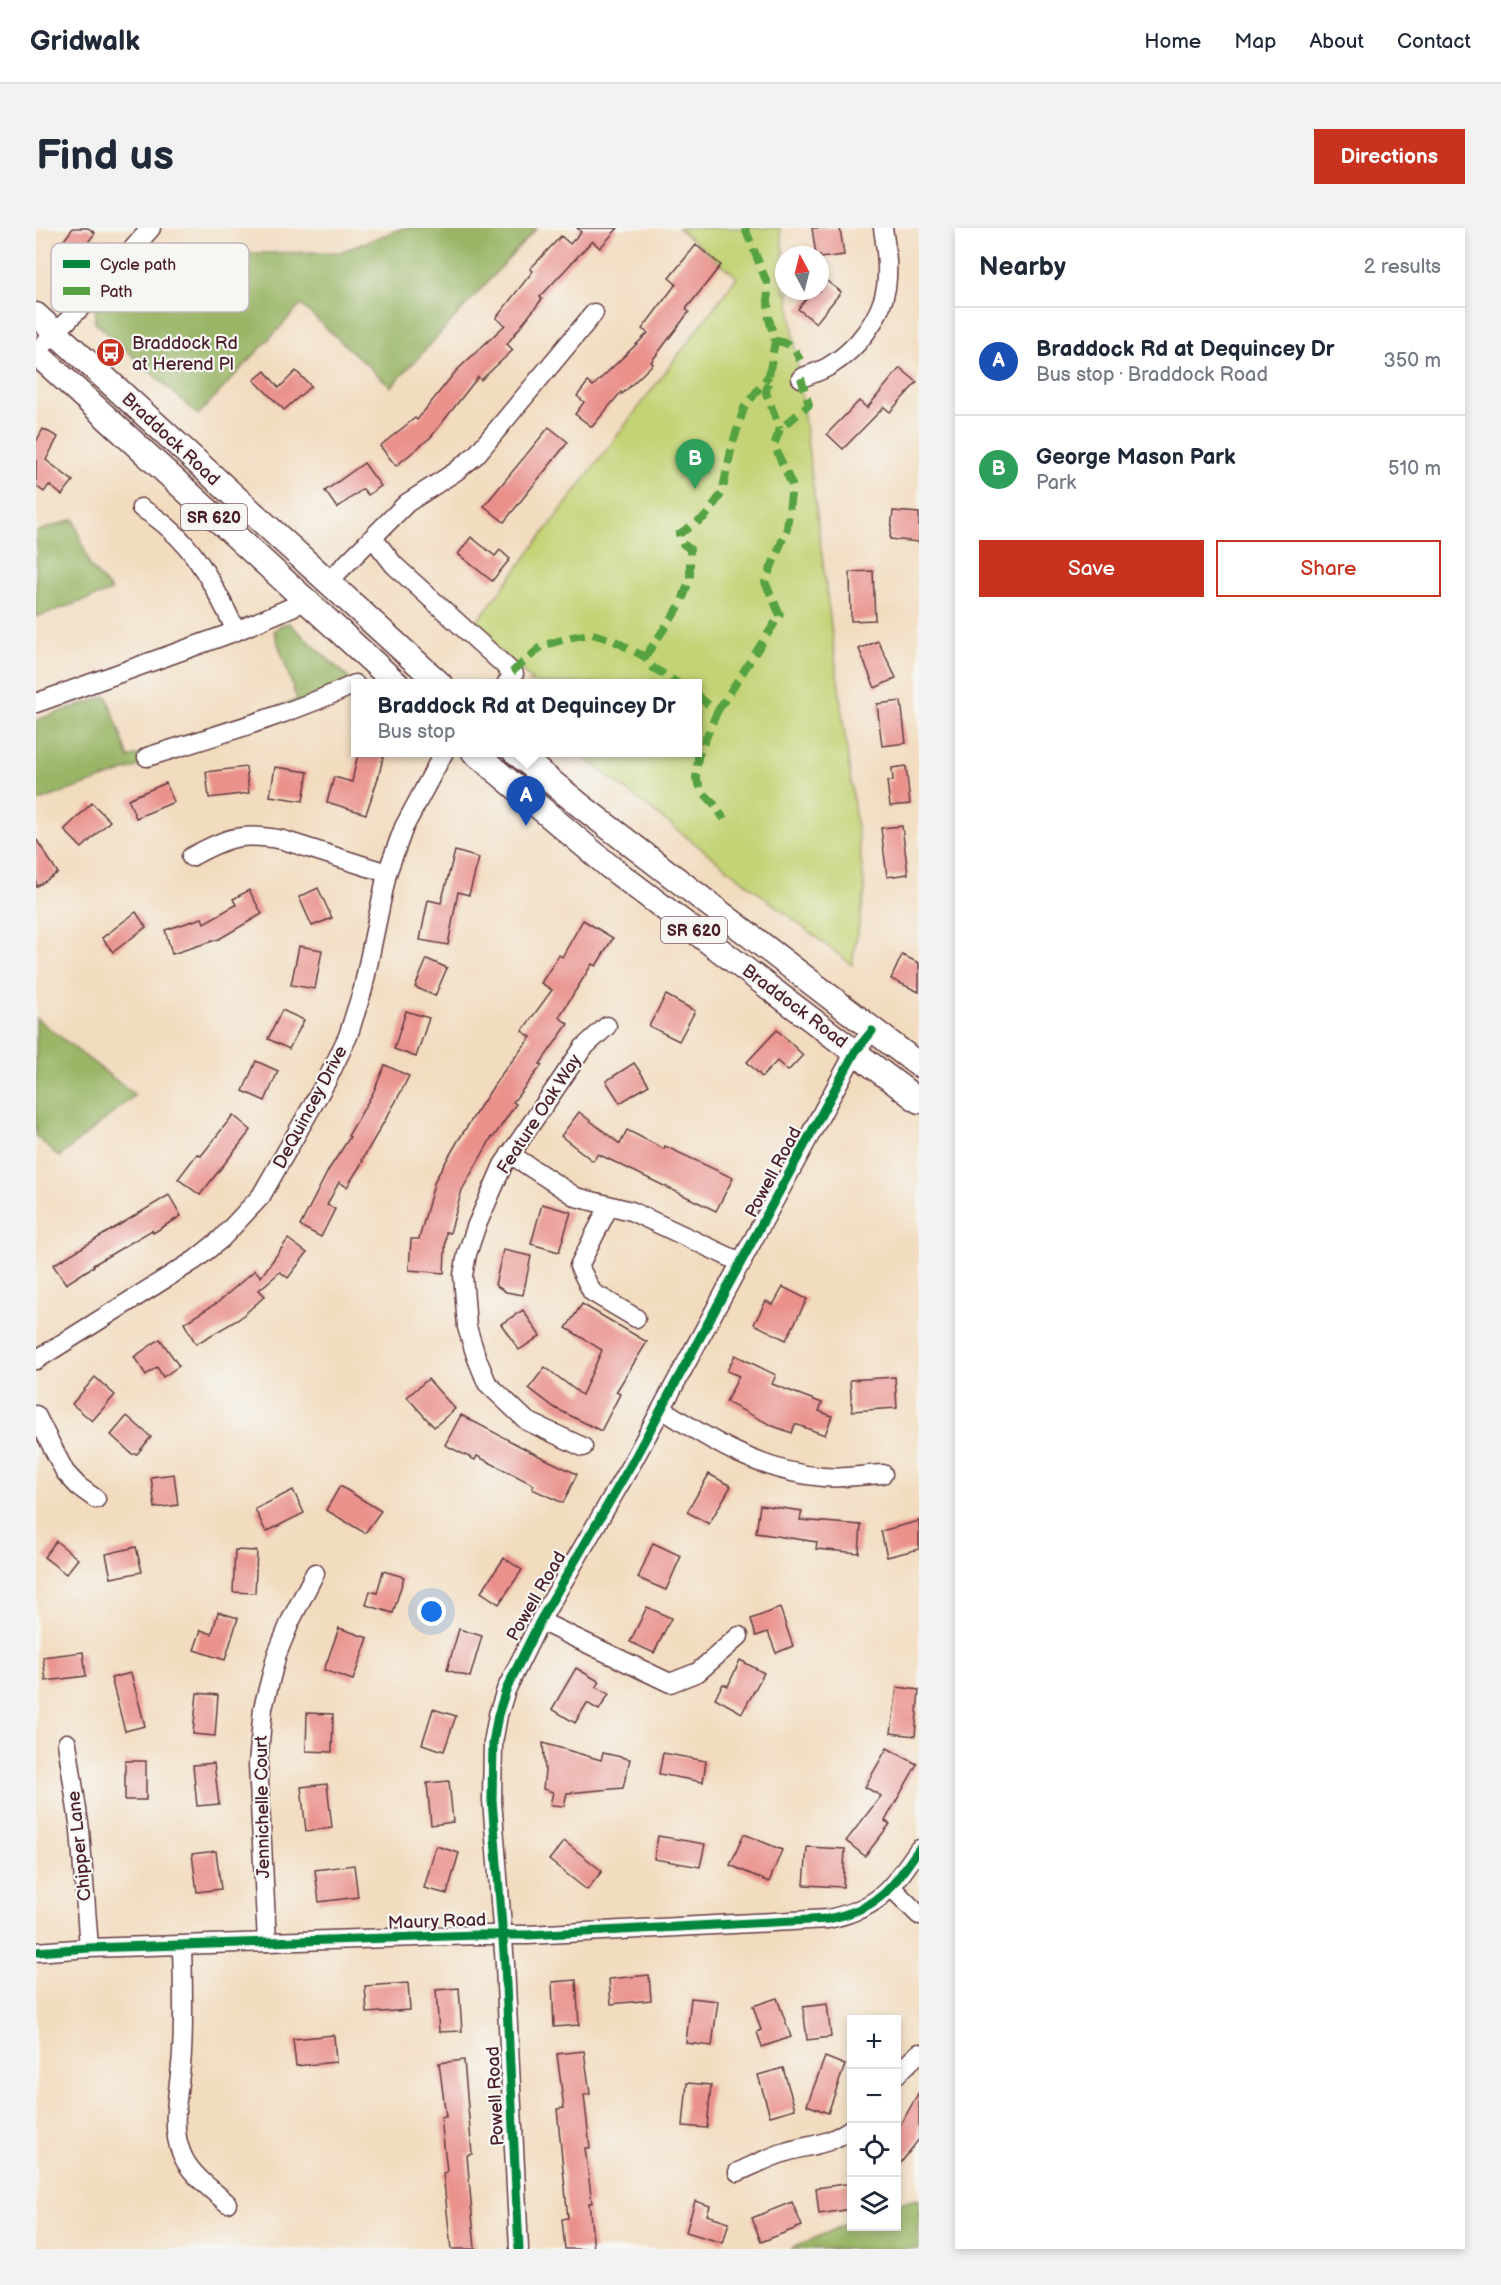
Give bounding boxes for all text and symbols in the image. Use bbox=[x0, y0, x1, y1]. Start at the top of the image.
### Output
text: Gridwalk bbox=[30, 25, 140, 58]
text: Home bbox=[1144, 29, 1201, 54]
text: Map bbox=[1234, 29, 1276, 54]
text: About bbox=[1309, 29, 1364, 54]
text: Contact bbox=[1397, 29, 1471, 54]
button: Directions bbox=[1314, 129, 1465, 184]
text: Find us bbox=[36, 131, 174, 182]
legend bbox=[51, 243, 249, 312]
north arrow bbox=[775, 246, 829, 300]
text: Nearby bbox=[979, 252, 1066, 283]
text: 2 results bbox=[1364, 255, 1441, 279]
text: Cycle path bbox=[100, 256, 176, 275]
text: Path bbox=[100, 283, 132, 302]
place label: Braddock Rd at Herend Pl bbox=[132, 333, 238, 375]
text: Braddock Rd at Dequincey Dr bbox=[1036, 336, 1335, 363]
bus stop icon: Braddock Rd at Herend Pl bbox=[95, 337, 127, 369]
text: A bbox=[992, 349, 1005, 373]
text: 350 m bbox=[1384, 349, 1441, 373]
text: Bus stop · Braddock Road bbox=[1036, 363, 1268, 387]
street label: Braddock Road bbox=[117, 389, 224, 490]
pin: B bbox=[676, 440, 714, 489]
text: George Mason Park bbox=[1036, 444, 1236, 471]
text: B bbox=[991, 457, 1006, 481]
text: 510 m bbox=[1388, 457, 1441, 481]
text: Park bbox=[1036, 471, 1076, 495]
road number: SR 620 bbox=[181, 504, 247, 530]
button: Save bbox=[979, 540, 1204, 597]
button: Share bbox=[1216, 540, 1441, 597]
popup bbox=[351, 679, 702, 757]
text: Braddock Rd at Dequincey Dr bbox=[377, 693, 676, 720]
text: Bus stop bbox=[377, 720, 456, 744]
pin: A bbox=[506, 776, 546, 826]
road number: SR 620 bbox=[661, 917, 727, 943]
street label: Braddock Road bbox=[738, 960, 851, 1053]
street label: DeQuincey Drive bbox=[269, 1042, 352, 1172]
street label: Feature Oak Way bbox=[493, 1050, 586, 1178]
street label: Powell Road bbox=[741, 1123, 806, 1221]
street label: Powell Road bbox=[502, 1548, 570, 1645]
your location bbox=[417, 1597, 446, 1626]
street label: Jennichelle Court bbox=[251, 1735, 274, 1879]
street label: Chipper Lane bbox=[63, 1789, 96, 1902]
street label: Maury Road bbox=[387, 1909, 487, 1934]
map controls bbox=[847, 2015, 901, 2231]
button: + bbox=[847, 2015, 901, 2069]
street label: Powell Road bbox=[482, 2046, 509, 2146]
button: − bbox=[847, 2069, 901, 2123]
button: locate bbox=[847, 2123, 901, 2177]
button: layers bbox=[847, 2177, 901, 2231]

